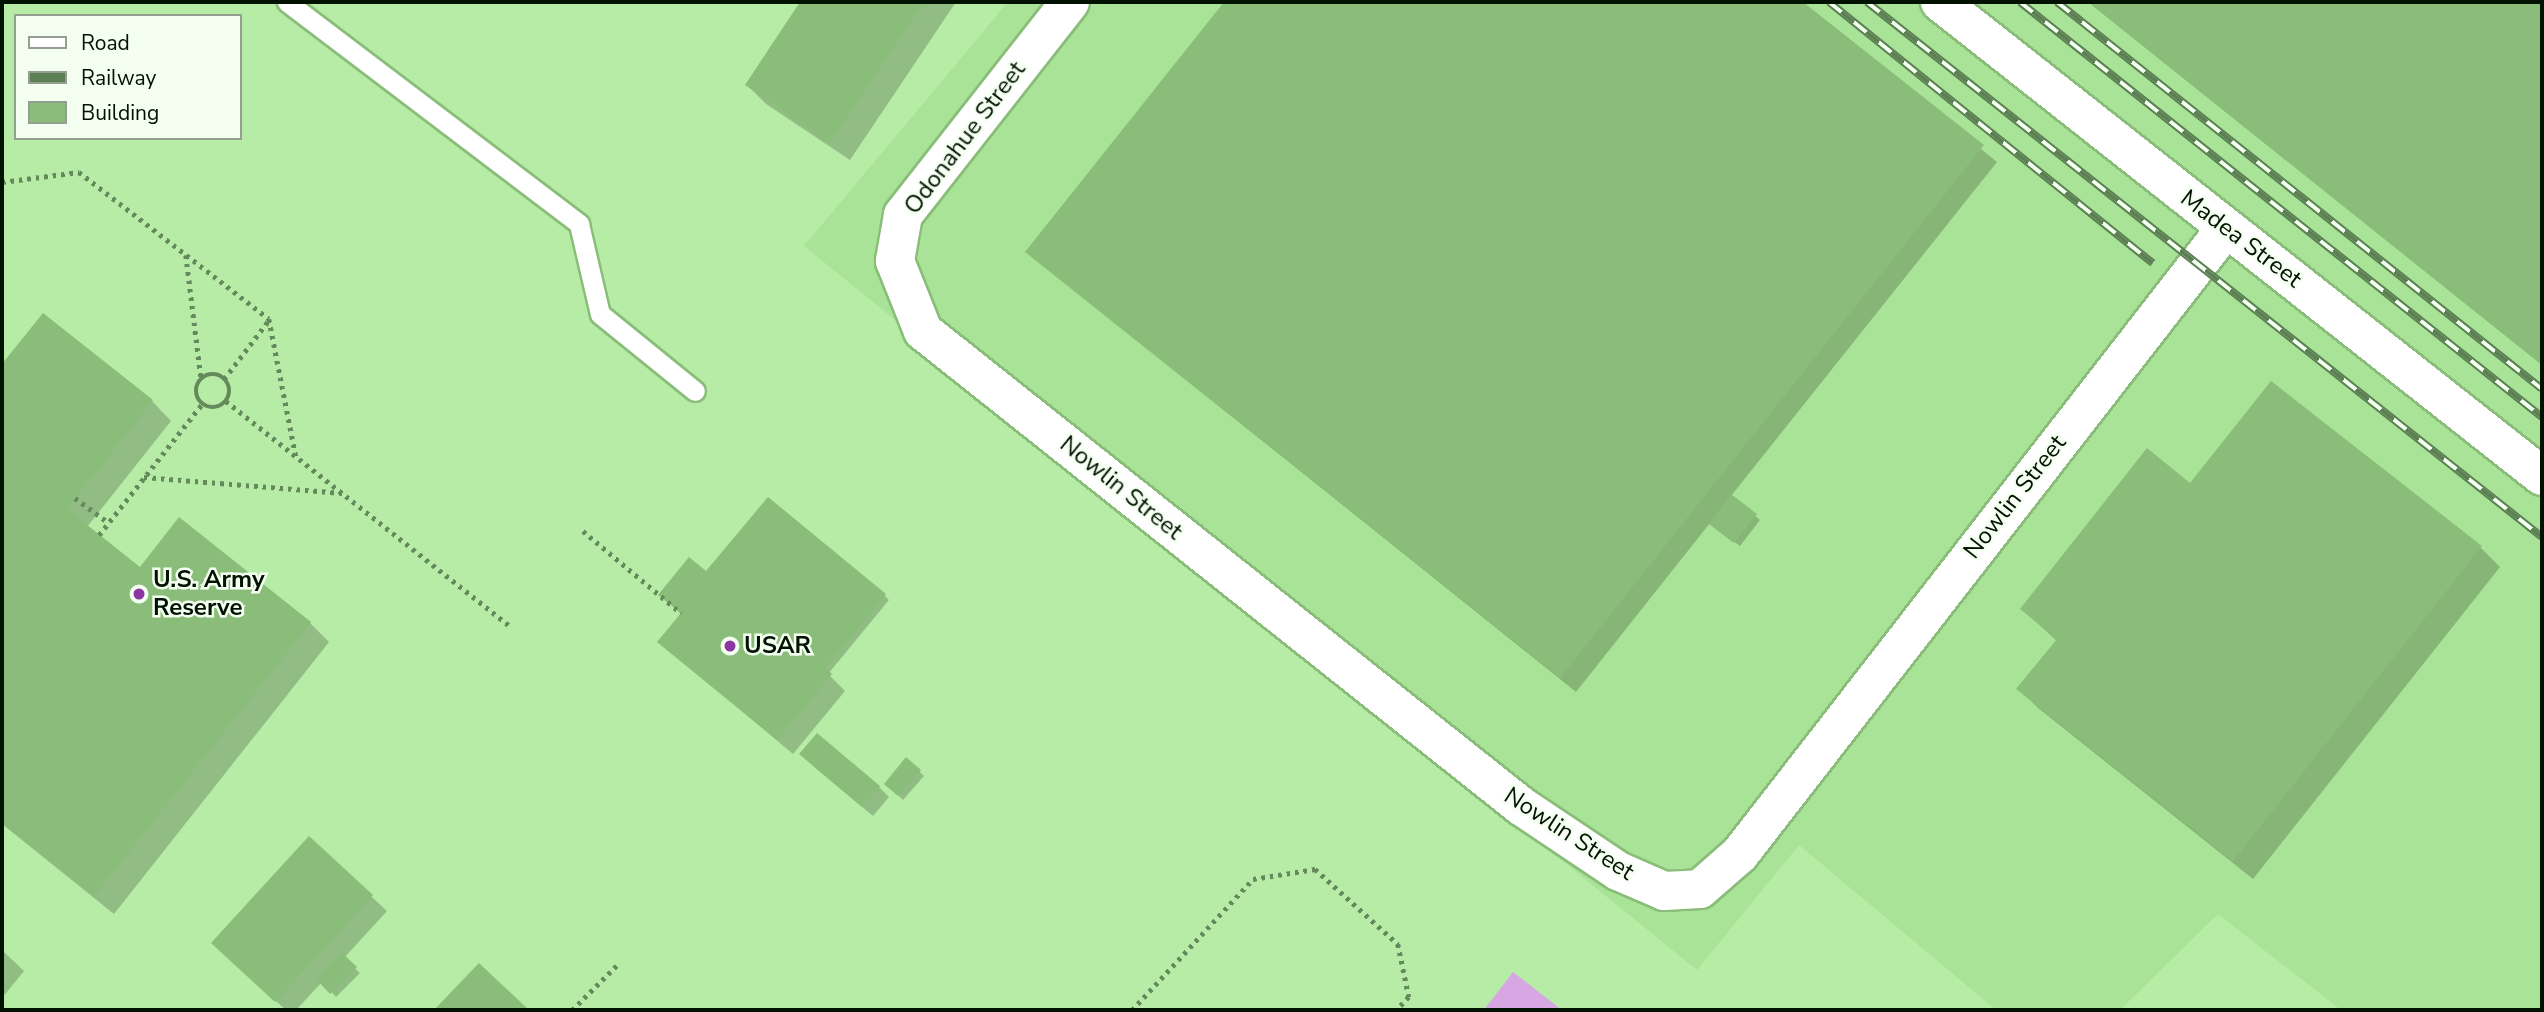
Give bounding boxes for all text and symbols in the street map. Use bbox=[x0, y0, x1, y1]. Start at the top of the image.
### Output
legend bbox=[14, 14, 242, 140]
text: Road bbox=[81, 29, 130, 57]
street label: Odonahue Street bbox=[898, 56, 1032, 220]
text: Railway bbox=[81, 64, 156, 92]
text: Building bbox=[81, 99, 159, 127]
street label: Madea Street bbox=[2175, 184, 2307, 294]
street label: Nowlin Street bbox=[1958, 429, 2072, 565]
street label: Nowlin Street bbox=[1054, 430, 1188, 546]
place label: U.S. Army Reserve bbox=[153, 566, 265, 622]
marker: U.S. Army Reserve bbox=[131, 586, 147, 602]
place label: USAR bbox=[744, 632, 811, 660]
marker: USAR bbox=[722, 638, 738, 654]
street label: Nowlin Street bbox=[1499, 781, 1639, 887]

